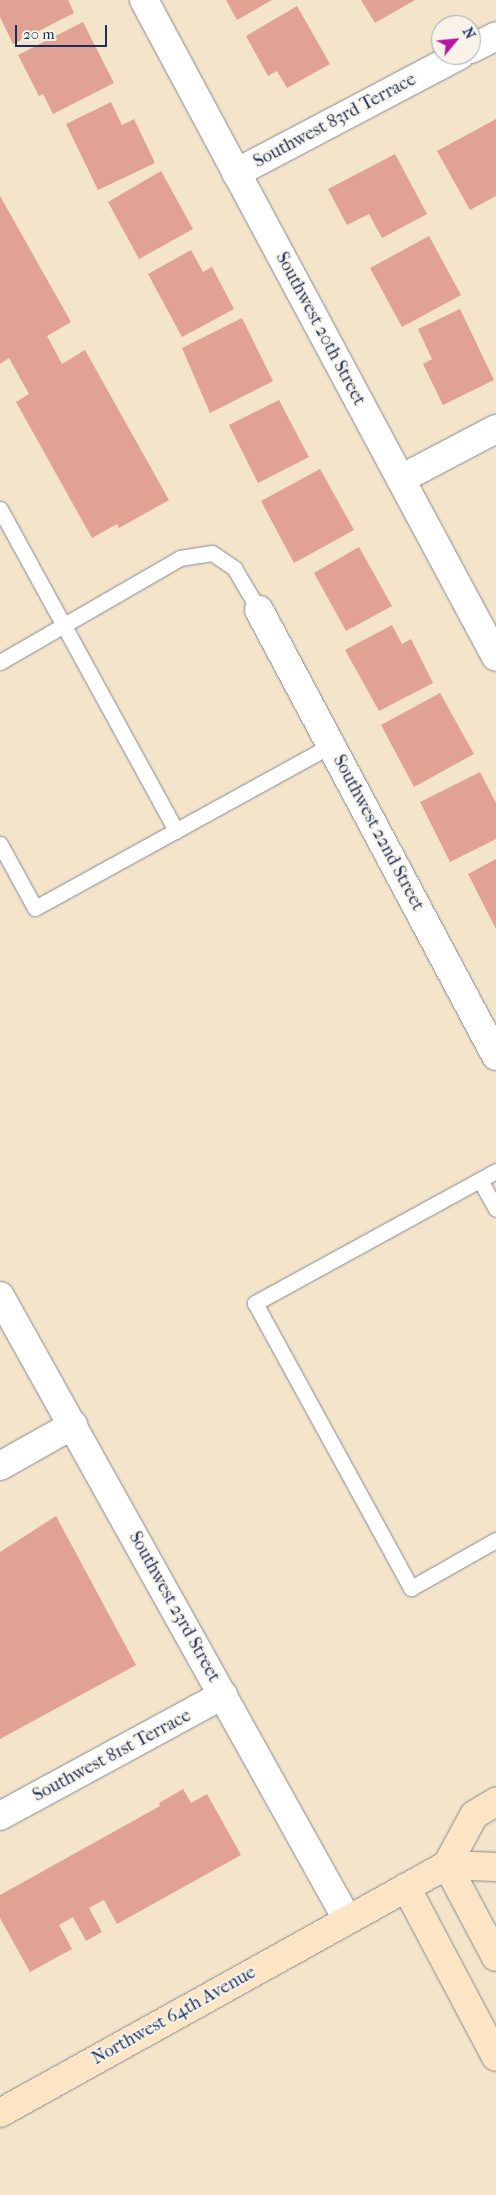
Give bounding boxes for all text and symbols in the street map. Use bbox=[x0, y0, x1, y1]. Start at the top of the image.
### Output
scale bar bbox=[18, 15, 110, 47]
north arrow bbox=[431, 15, 481, 65]
text: 20 m bbox=[23, 25, 55, 43]
text: N bbox=[459, 25, 479, 42]
street label: Southwest 83rd Terrace bbox=[250, 69, 420, 173]
street label: Southwest 20th Street bbox=[270, 249, 370, 409]
street label: Southwest 22nd Street bbox=[328, 751, 428, 915]
street label: Southwest 23rd Street bbox=[124, 1528, 224, 1686]
street label: Southwest 81st Terrace bbox=[29, 1705, 195, 1807]
street label: Northwest 64th Avenue bbox=[88, 1962, 260, 2070]

